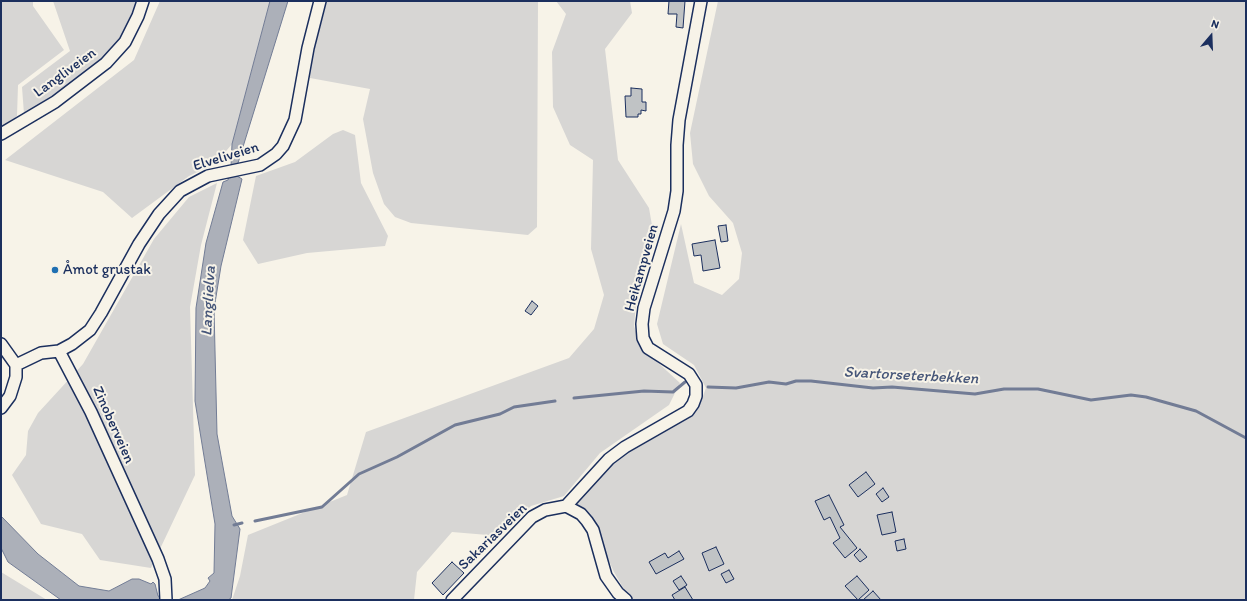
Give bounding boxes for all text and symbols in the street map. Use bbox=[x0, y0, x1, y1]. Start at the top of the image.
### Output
north arrow bbox=[1191, 16, 1231, 56]
text: N bbox=[1209, 17, 1221, 32]
street label: Langliveien bbox=[30, 44, 100, 102]
street label: Elveliveien bbox=[191, 138, 261, 176]
street label: Heikampveien bbox=[621, 222, 663, 314]
place label: Åmot grustak bbox=[63, 261, 151, 279]
marker: Åmot grustak bbox=[50, 265, 60, 275]
water label: Langlielva bbox=[198, 265, 220, 337]
water label: Svartorseterbekken bbox=[843, 363, 979, 389]
street label: Zinoberveien bbox=[88, 384, 138, 466]
street label: Sakariasveien bbox=[455, 500, 531, 574]

